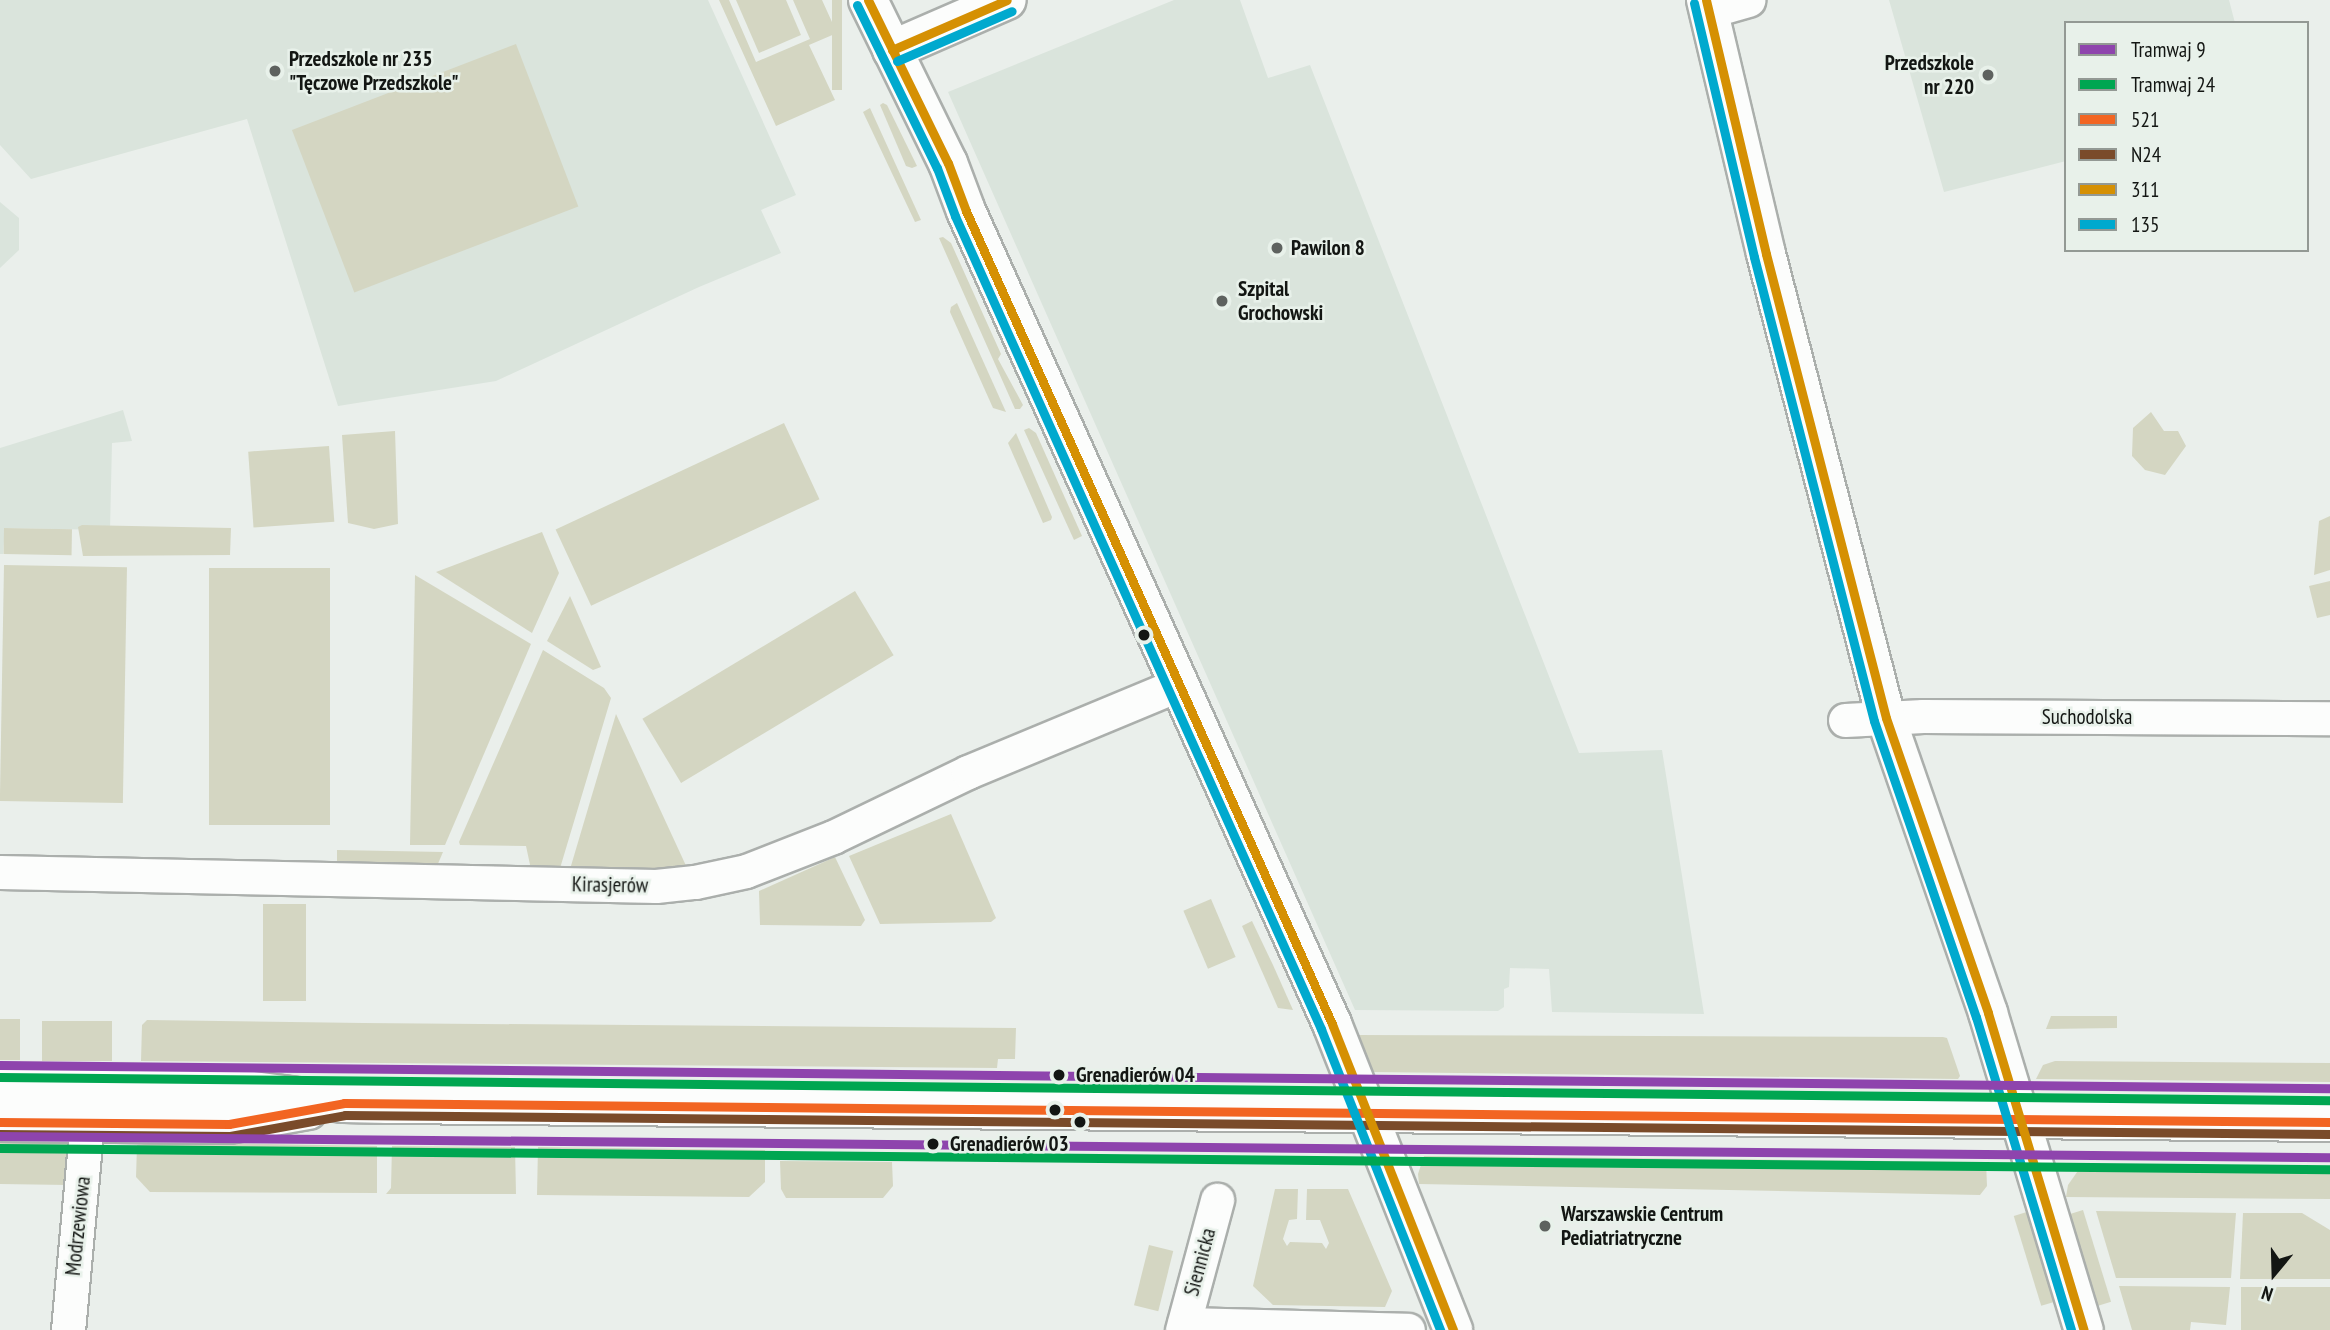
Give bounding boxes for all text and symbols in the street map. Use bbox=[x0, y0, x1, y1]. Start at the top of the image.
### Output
legend bbox=[2064, 21, 2309, 252]
text: Tramwaj 9 bbox=[2131, 36, 2206, 63]
place label: Przedszkole nr 235 "Tęczowe Przedszkole" bbox=[289, 46, 459, 96]
place label: Przedszkole nr 220 bbox=[1885, 50, 1974, 100]
marker: Przedszkole nr 235 "Tęczowe Przedszkole" bbox=[267, 63, 283, 79]
marker: Przedszkole nr 220 bbox=[1980, 67, 1996, 83]
text: Tramwaj 24 bbox=[2131, 71, 2215, 98]
text: 521 bbox=[2131, 106, 2159, 133]
text: N24 bbox=[2131, 141, 2161, 168]
text: 311 bbox=[2131, 176, 2159, 203]
text: 135 bbox=[2131, 211, 2159, 238]
place label: Pawilon 8 bbox=[1291, 235, 1365, 261]
marker: Pawilon 8 bbox=[1269, 240, 1285, 256]
place label: Szpital Grochowski bbox=[1238, 276, 1323, 326]
marker: Szpital Grochowski bbox=[1212, 291, 1232, 311]
unlabelled marker bbox=[1137, 628, 1151, 642]
street label: Suchodolska bbox=[2042, 704, 2132, 730]
street label: Kirasjerów bbox=[572, 872, 648, 898]
place label: Grenadierów 04 bbox=[1076, 1062, 1195, 1088]
marker: Grenadierów 04 bbox=[1048, 1064, 1070, 1086]
unlabelled marker bbox=[1048, 1103, 1062, 1117]
unlabelled marker bbox=[1073, 1115, 1087, 1129]
place label: Grenadierów 03 bbox=[950, 1131, 1069, 1157]
marker: Grenadierów 03 bbox=[922, 1133, 944, 1155]
street label: Modrzewiowa bbox=[60, 1175, 96, 1277]
place label: Warszawskie Centrum Pediatriatryczne bbox=[1561, 1201, 1724, 1251]
marker: Warszawskie Centrum Pediatriatryczne bbox=[1535, 1216, 1555, 1236]
street label: Siennicka bbox=[1179, 1225, 1221, 1299]
north arrow bbox=[2239, 1239, 2309, 1309]
text: N bbox=[2258, 1281, 2276, 1307]

